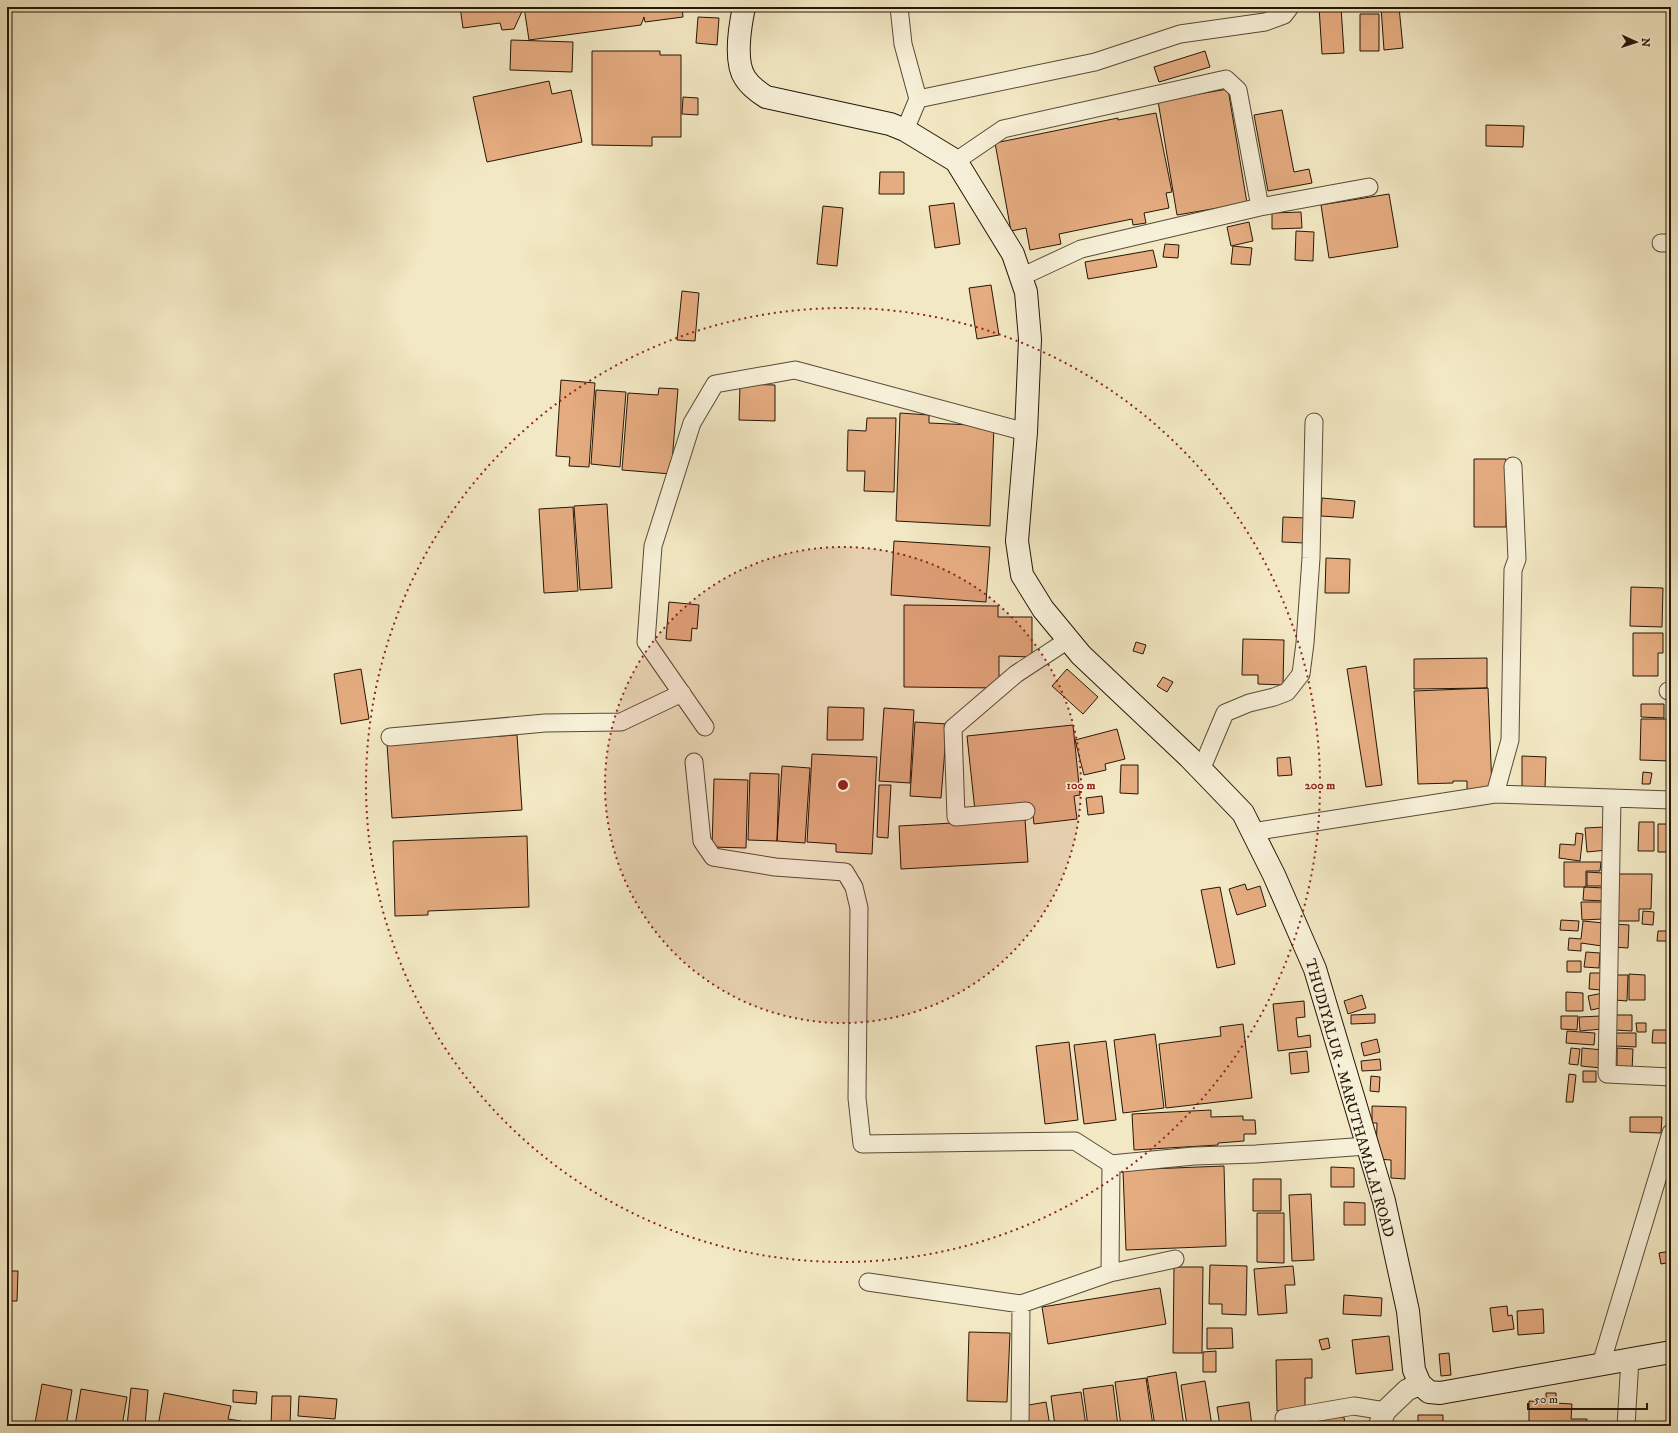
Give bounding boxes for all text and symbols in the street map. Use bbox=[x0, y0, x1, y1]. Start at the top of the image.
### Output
north arrow bbox=[1616, 22, 1656, 62]
text: N bbox=[1638, 38, 1652, 47]
centre of rings bbox=[836, 778, 850, 792]
text: 100 m bbox=[1067, 778, 1095, 793]
text: 200 m bbox=[1305, 778, 1335, 793]
street label: THUDIYALUR - MARUTHAMALAI ROAD bbox=[1301, 957, 1398, 1240]
scale bar bbox=[1528, 1385, 1647, 1411]
text: 50 m bbox=[1534, 1392, 1558, 1407]

